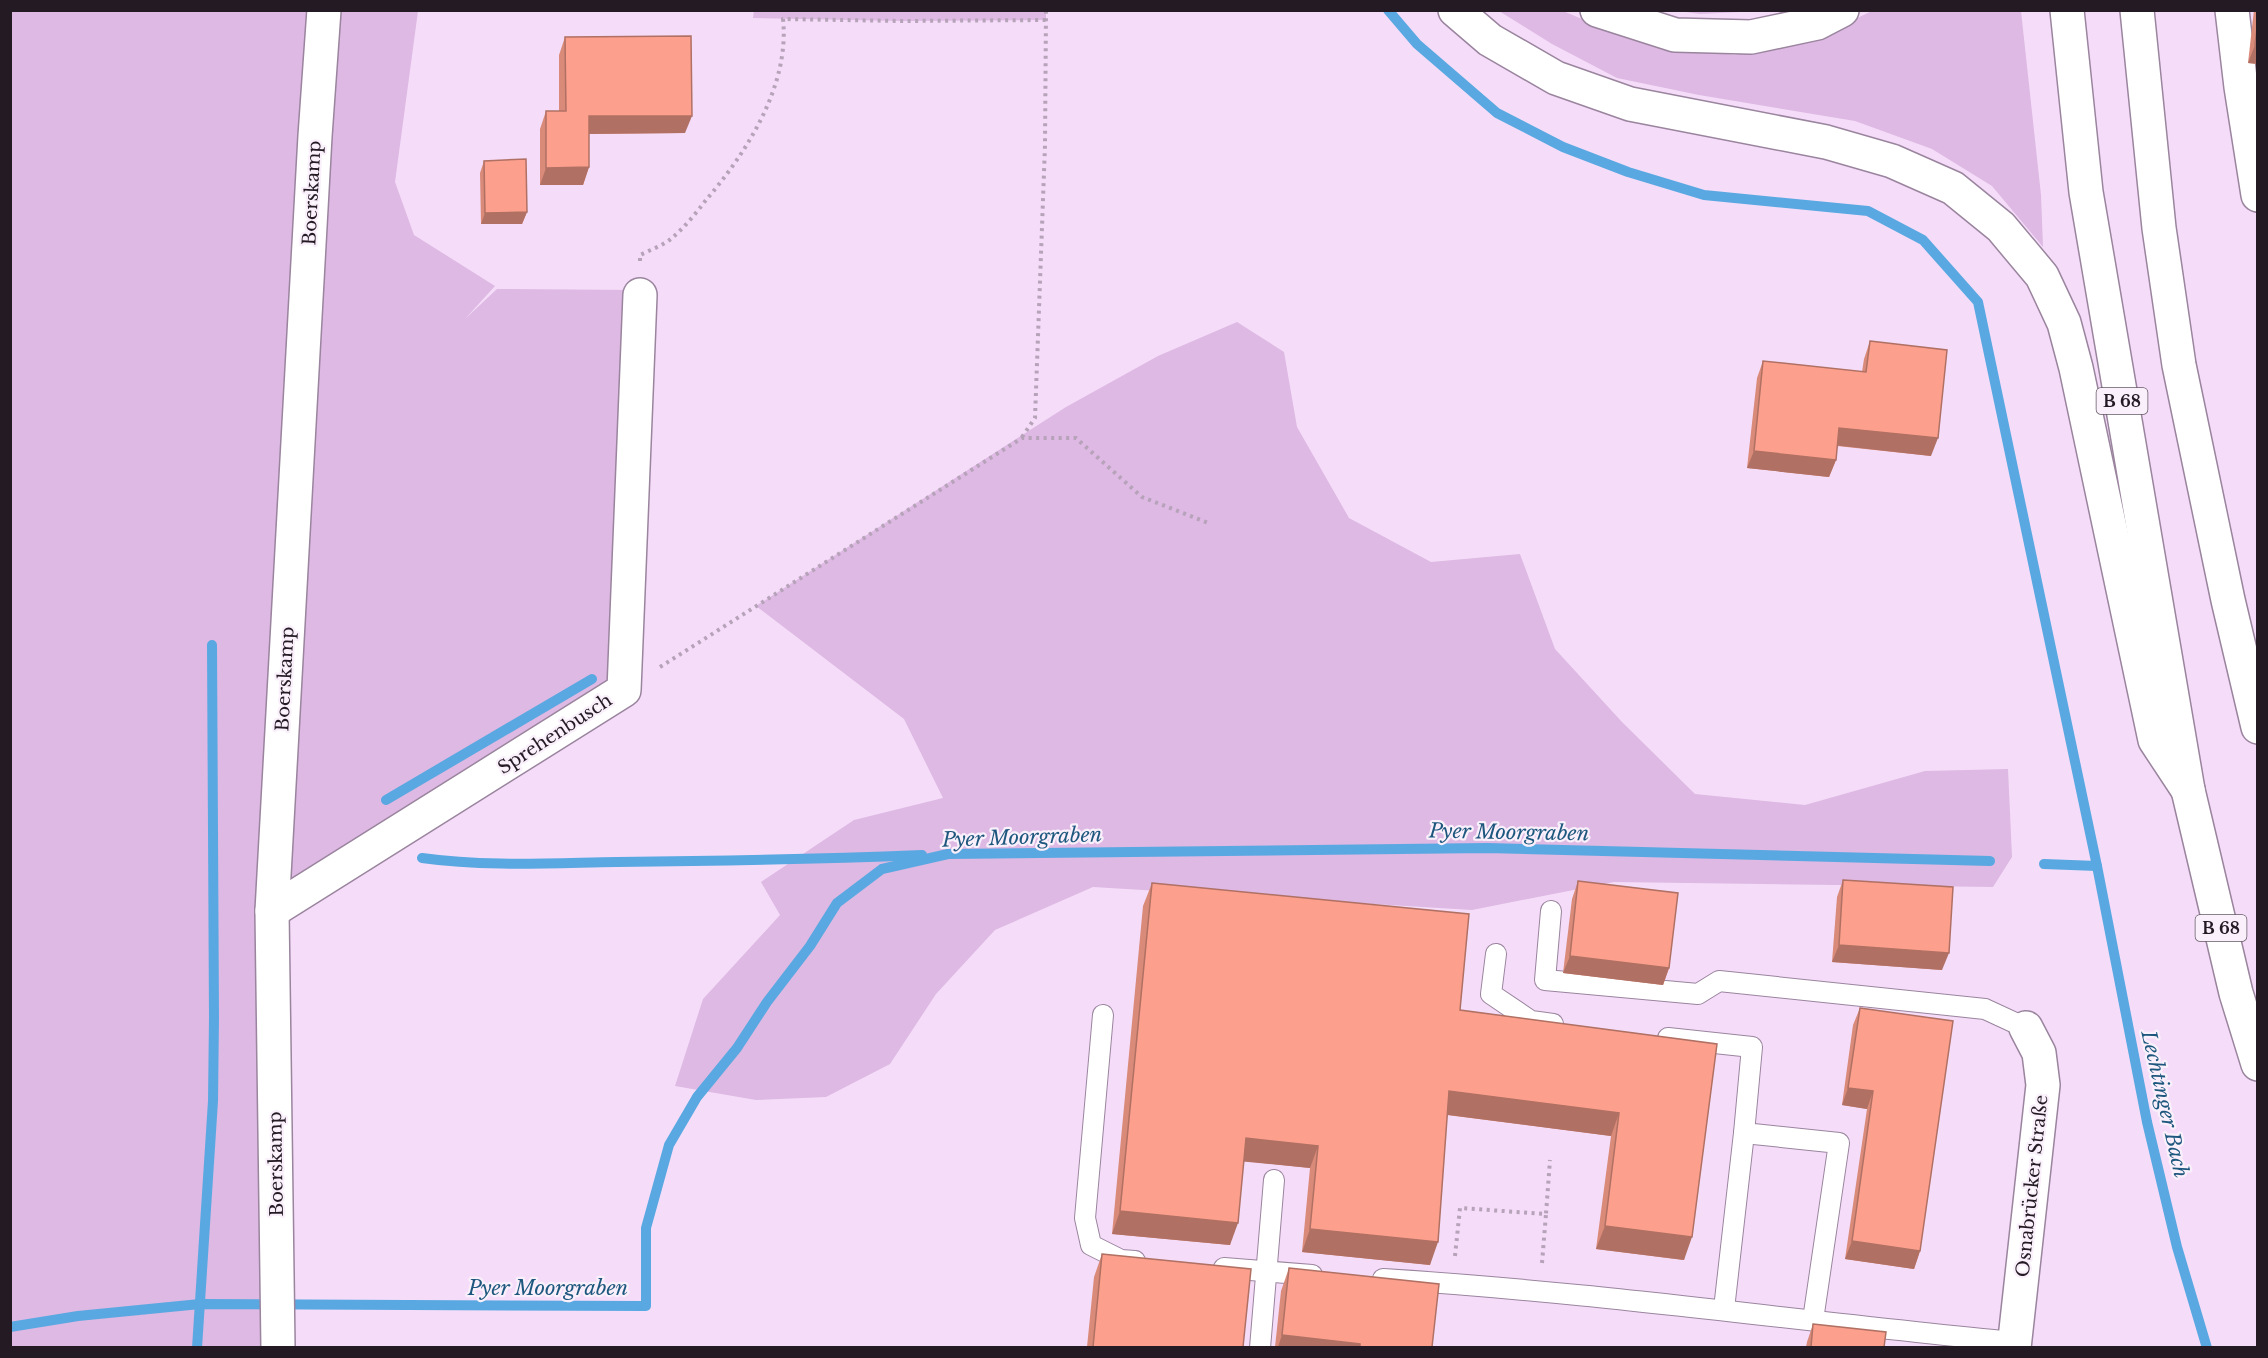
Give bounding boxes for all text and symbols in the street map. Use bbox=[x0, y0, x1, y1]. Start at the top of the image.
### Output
street label: Boerskamp bbox=[298, 140, 326, 246]
road number: B 68 bbox=[2096, 388, 2148, 414]
street label: Boerskamp bbox=[271, 626, 299, 732]
street label: Sprehenbusch bbox=[494, 689, 616, 779]
water label: Pyer Moorgraben bbox=[1428, 819, 1589, 845]
water label: Pyer Moorgraben bbox=[940, 822, 1103, 852]
road number: B 68 bbox=[2196, 915, 2246, 941]
water label: Lechtinger Bach bbox=[2136, 1027, 2194, 1180]
street label: Osnabrücker Straße bbox=[2011, 1094, 2053, 1278]
street label: Boerskamp bbox=[264, 1111, 288, 1217]
water label: Pyer Moorgraben bbox=[467, 1276, 628, 1300]

